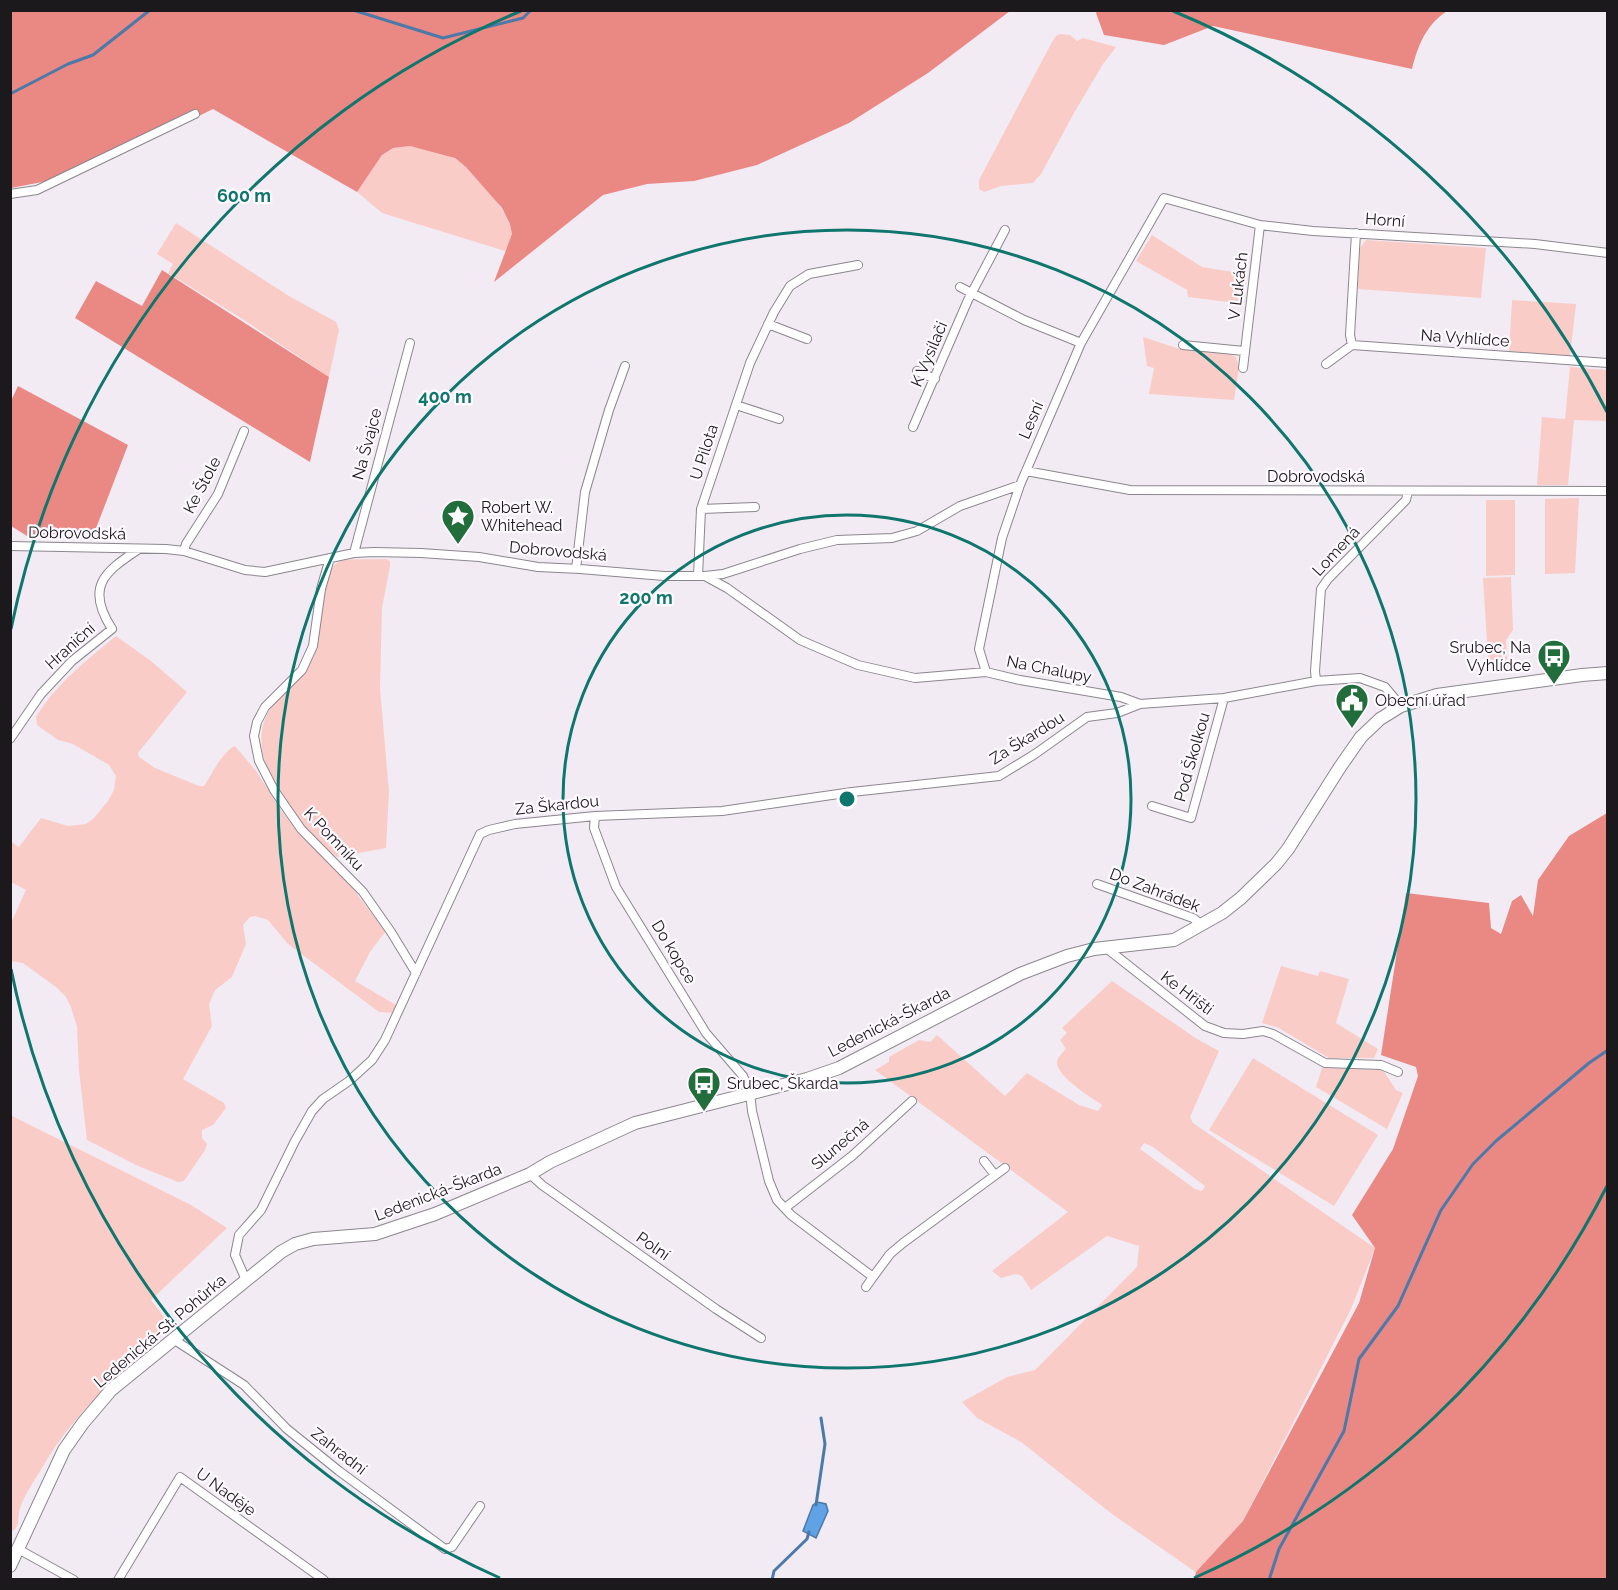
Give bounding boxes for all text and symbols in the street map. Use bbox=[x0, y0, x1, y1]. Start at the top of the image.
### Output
text: 600 m bbox=[217, 185, 271, 206]
street label: Horní bbox=[1365, 209, 1406, 231]
street label: V Lukách bbox=[1224, 251, 1252, 321]
street label: K Vysílači bbox=[907, 318, 951, 390]
street label: Na Vyhlídce bbox=[1420, 325, 1510, 351]
text: 400 m bbox=[418, 386, 472, 407]
street label: Lesní bbox=[1015, 398, 1048, 442]
street label: Na Švajce bbox=[347, 406, 386, 482]
street label: U Pilota bbox=[686, 422, 722, 482]
street label: Ke Štole bbox=[178, 453, 225, 517]
street label: Dobrovodská bbox=[1267, 467, 1365, 486]
place icon: Robert W. Whitehead bbox=[440, 498, 476, 545]
place label: Robert W. Whitehead bbox=[481, 498, 563, 535]
street label: Lomená bbox=[1308, 522, 1364, 580]
street label: Dobrovodská bbox=[28, 523, 126, 543]
street label: Dobrovodská bbox=[508, 537, 608, 565]
text: 200 m bbox=[619, 587, 673, 608]
street label: Hraniční bbox=[41, 618, 99, 673]
place label: Srubec, Na Vyhlídce bbox=[1449, 638, 1531, 675]
bus stop icon: Srubec, Na Vyhlídce bbox=[1536, 638, 1572, 685]
street label: Na Chalupy bbox=[1005, 651, 1093, 687]
public building icon: Obecní úřad bbox=[1334, 682, 1370, 729]
place label: Obecní úřad bbox=[1375, 691, 1466, 710]
street label: Za Škardou bbox=[986, 707, 1068, 768]
street label: Pod Školkou bbox=[1169, 710, 1214, 804]
centre of rings bbox=[837, 789, 857, 809]
street label: Za Škardou bbox=[514, 790, 600, 819]
street label: K Pomníku bbox=[300, 804, 368, 874]
street label: Do Zahrádek bbox=[1107, 864, 1203, 916]
street label: Do kopce bbox=[648, 917, 700, 987]
street label: Ke Hřišti bbox=[1157, 967, 1217, 1019]
street label: Ledenická-Škarda bbox=[824, 982, 953, 1061]
bus stop icon: Srubec, Škarda bbox=[686, 1065, 722, 1112]
place label: Srubec, Škarda bbox=[727, 1073, 839, 1093]
street label: Slunečná bbox=[807, 1115, 873, 1173]
street label: Ledenická-Škarda bbox=[372, 1158, 504, 1225]
street label: Polní bbox=[633, 1228, 674, 1265]
street label: Ledenická-St. Pohůrka bbox=[90, 1270, 230, 1392]
street label: Zahradní bbox=[307, 1423, 371, 1479]
street label: U Naděje bbox=[192, 1464, 260, 1520]

